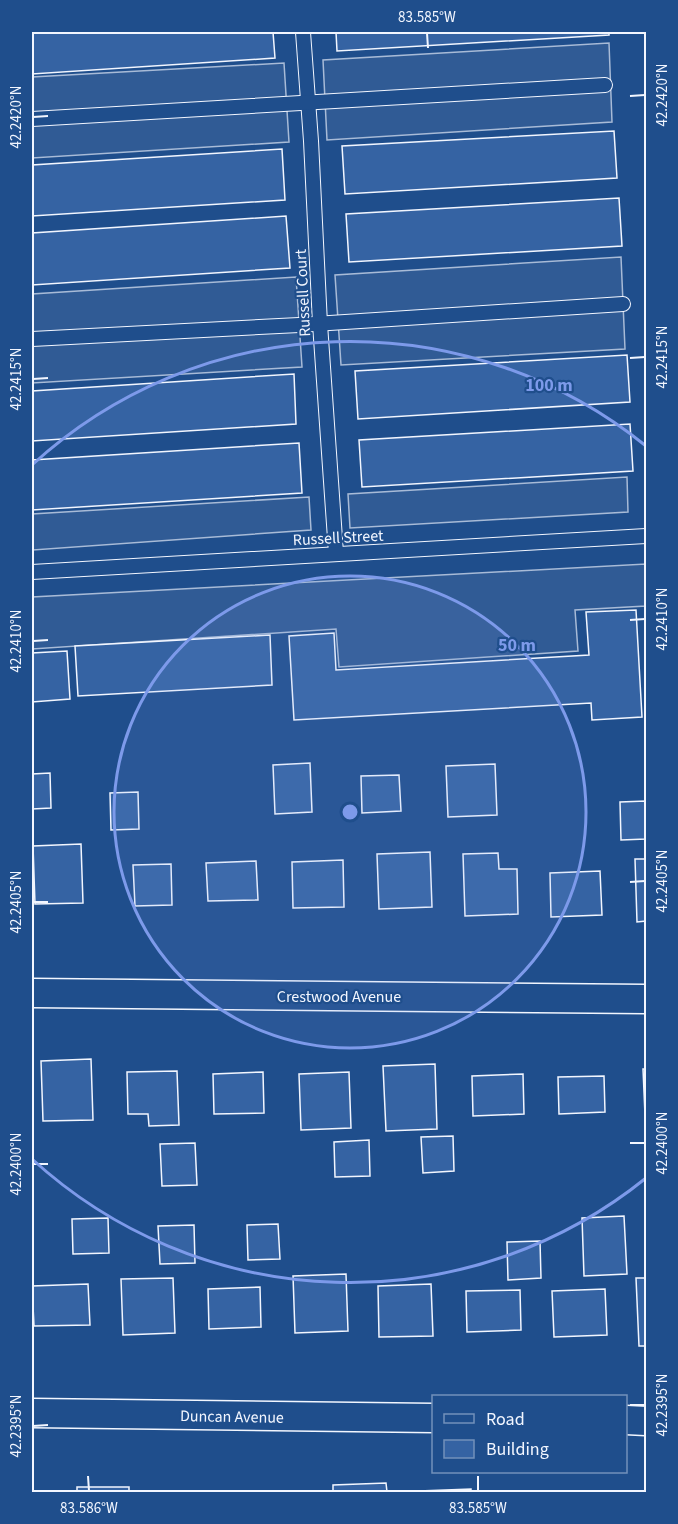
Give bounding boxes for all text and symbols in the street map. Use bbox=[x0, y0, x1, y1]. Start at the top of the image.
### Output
text: 83.585°W bbox=[398, 7, 456, 28]
text: 42.2420°N bbox=[652, 63, 673, 127]
text: 42.2420°N bbox=[6, 85, 27, 149]
street label: Russell Court bbox=[290, 248, 316, 337]
text: 42.2415°N bbox=[652, 325, 673, 389]
text: 42.2415°N bbox=[6, 347, 27, 411]
text: 100 m bbox=[525, 373, 573, 398]
street label: Russell Street bbox=[292, 525, 384, 551]
text: 42.2410°N bbox=[652, 587, 673, 651]
text: 42.2410°N bbox=[6, 609, 27, 673]
text: 50 m bbox=[498, 633, 536, 658]
centre of rings bbox=[340, 802, 360, 822]
text: 42.2405°N bbox=[652, 849, 673, 913]
text: 42.2405°N bbox=[6, 870, 27, 934]
street label: Crestwood Avenue bbox=[277, 986, 401, 1008]
text: 42.2400°N bbox=[652, 1111, 673, 1175]
text: 42.2400°N bbox=[6, 1132, 27, 1196]
text: 42.2395°N bbox=[652, 1373, 673, 1437]
text: 42.2395°N bbox=[6, 1394, 27, 1458]
legend bbox=[432, 1395, 627, 1473]
street label: Duncan Avenue bbox=[180, 1405, 284, 1429]
text: Road bbox=[486, 1407, 525, 1432]
text: Building bbox=[486, 1437, 549, 1462]
text: 83.586°W bbox=[60, 1498, 118, 1519]
text: 83.585°W bbox=[449, 1498, 507, 1519]

